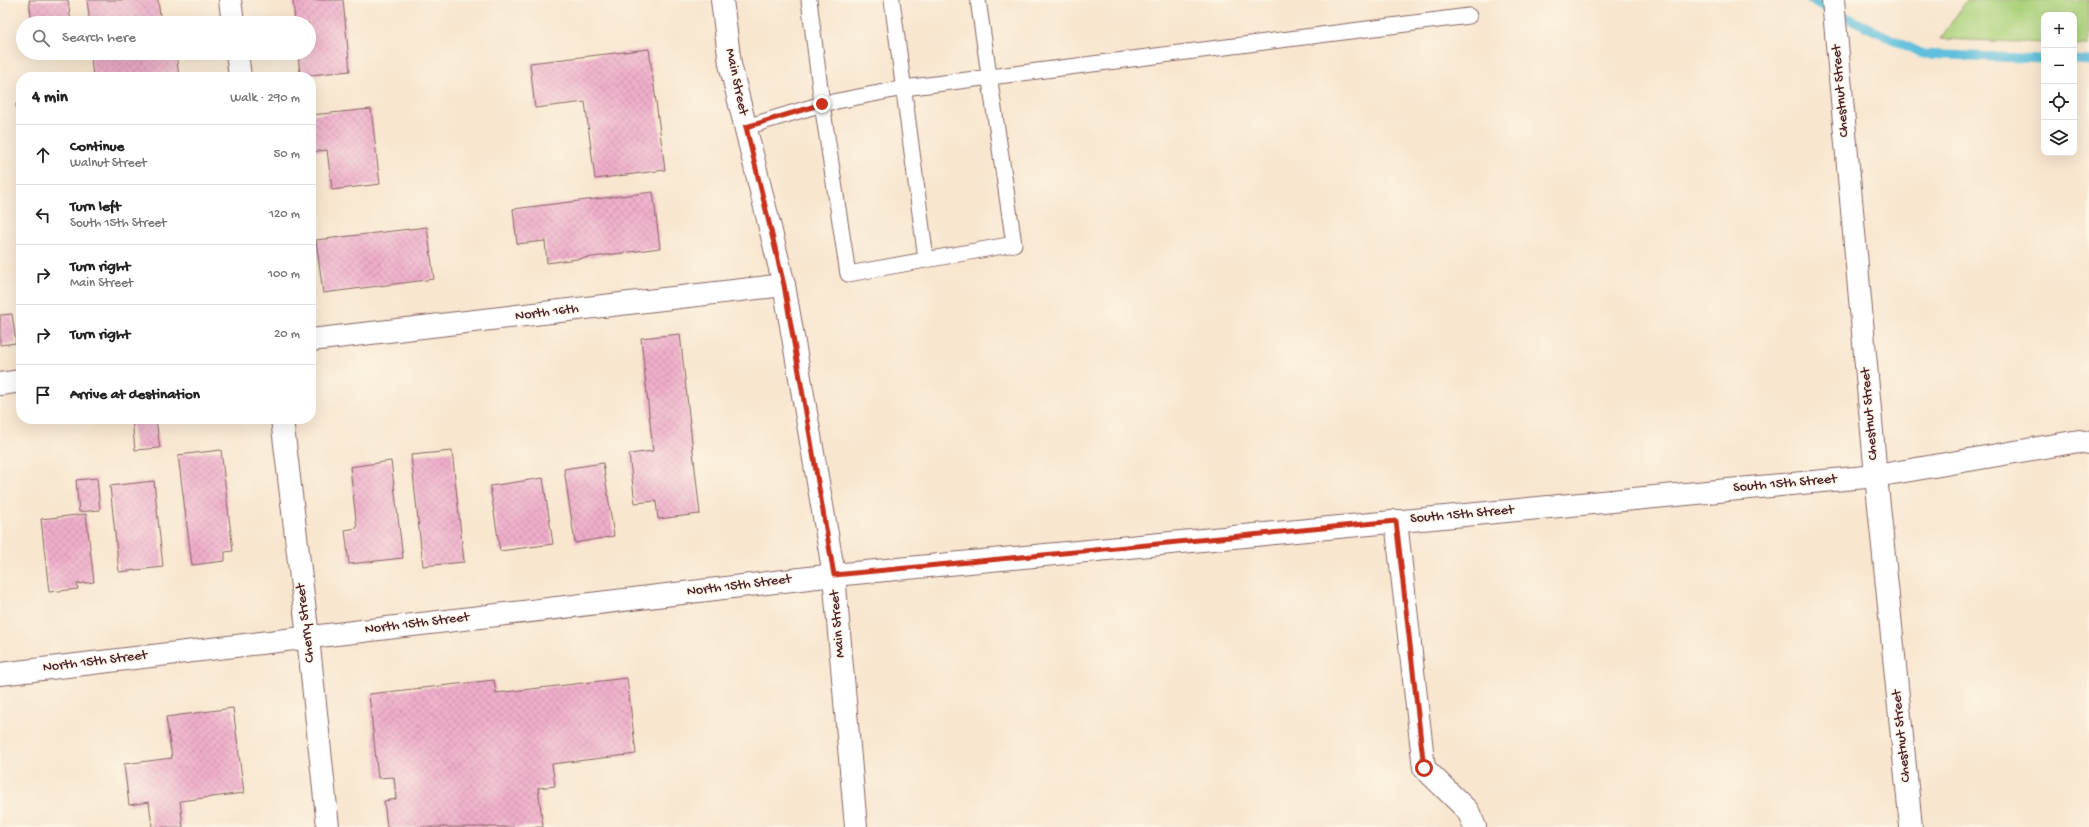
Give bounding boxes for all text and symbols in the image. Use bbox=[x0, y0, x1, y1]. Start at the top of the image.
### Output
map controls bbox=[2041, 12, 2077, 156]
button: + bbox=[2041, 12, 2077, 48]
search box bbox=[16, 16, 316, 60]
icon: search bbox=[30, 27, 52, 49]
text: Search here bbox=[62, 29, 136, 47]
street label: Chestnut Street bbox=[1828, 43, 1854, 138]
street label: Main Street bbox=[721, 47, 752, 118]
button: − bbox=[2041, 48, 2077, 84]
button: locate bbox=[2041, 84, 2077, 120]
text: 4 min bbox=[32, 88, 68, 108]
text: Walk · 290 m bbox=[230, 91, 300, 106]
route end bbox=[813, 95, 831, 113]
button: layers bbox=[2041, 120, 2077, 156]
text: Continue bbox=[70, 138, 124, 156]
icon: ahead bbox=[32, 144, 54, 166]
text: 50 m bbox=[273, 147, 300, 162]
text: Walnut Street bbox=[70, 156, 146, 171]
text: Turn left bbox=[70, 198, 121, 216]
icon: left bbox=[32, 204, 54, 226]
text: 120 m bbox=[269, 207, 300, 222]
text: South 15th Street bbox=[70, 216, 166, 231]
text: Turn right bbox=[70, 258, 130, 276]
icon: right bbox=[32, 264, 54, 286]
text: 100 m bbox=[268, 267, 300, 282]
text: Main Street bbox=[70, 276, 133, 291]
street label: North 16th bbox=[514, 301, 580, 325]
icon: right bbox=[32, 324, 54, 346]
text: Turn right bbox=[70, 326, 130, 344]
text: 20 m bbox=[274, 327, 300, 342]
street label: Chestnut Street bbox=[1857, 366, 1883, 461]
icon: arrive bbox=[32, 384, 54, 406]
text: Arrive at destination bbox=[70, 386, 200, 404]
street label: South 15th Street bbox=[1733, 471, 1839, 497]
street label: South 15th Street bbox=[1410, 502, 1516, 528]
street label: North 15th Street bbox=[686, 571, 793, 601]
street label: Cherry Street bbox=[293, 581, 319, 664]
street label: Main Street bbox=[826, 588, 849, 659]
street label: North 15th Street bbox=[364, 609, 471, 639]
street label: North 15th Street bbox=[42, 647, 149, 677]
street label: Chestnut Street bbox=[1889, 688, 1915, 783]
route start bbox=[1415, 759, 1433, 777]

